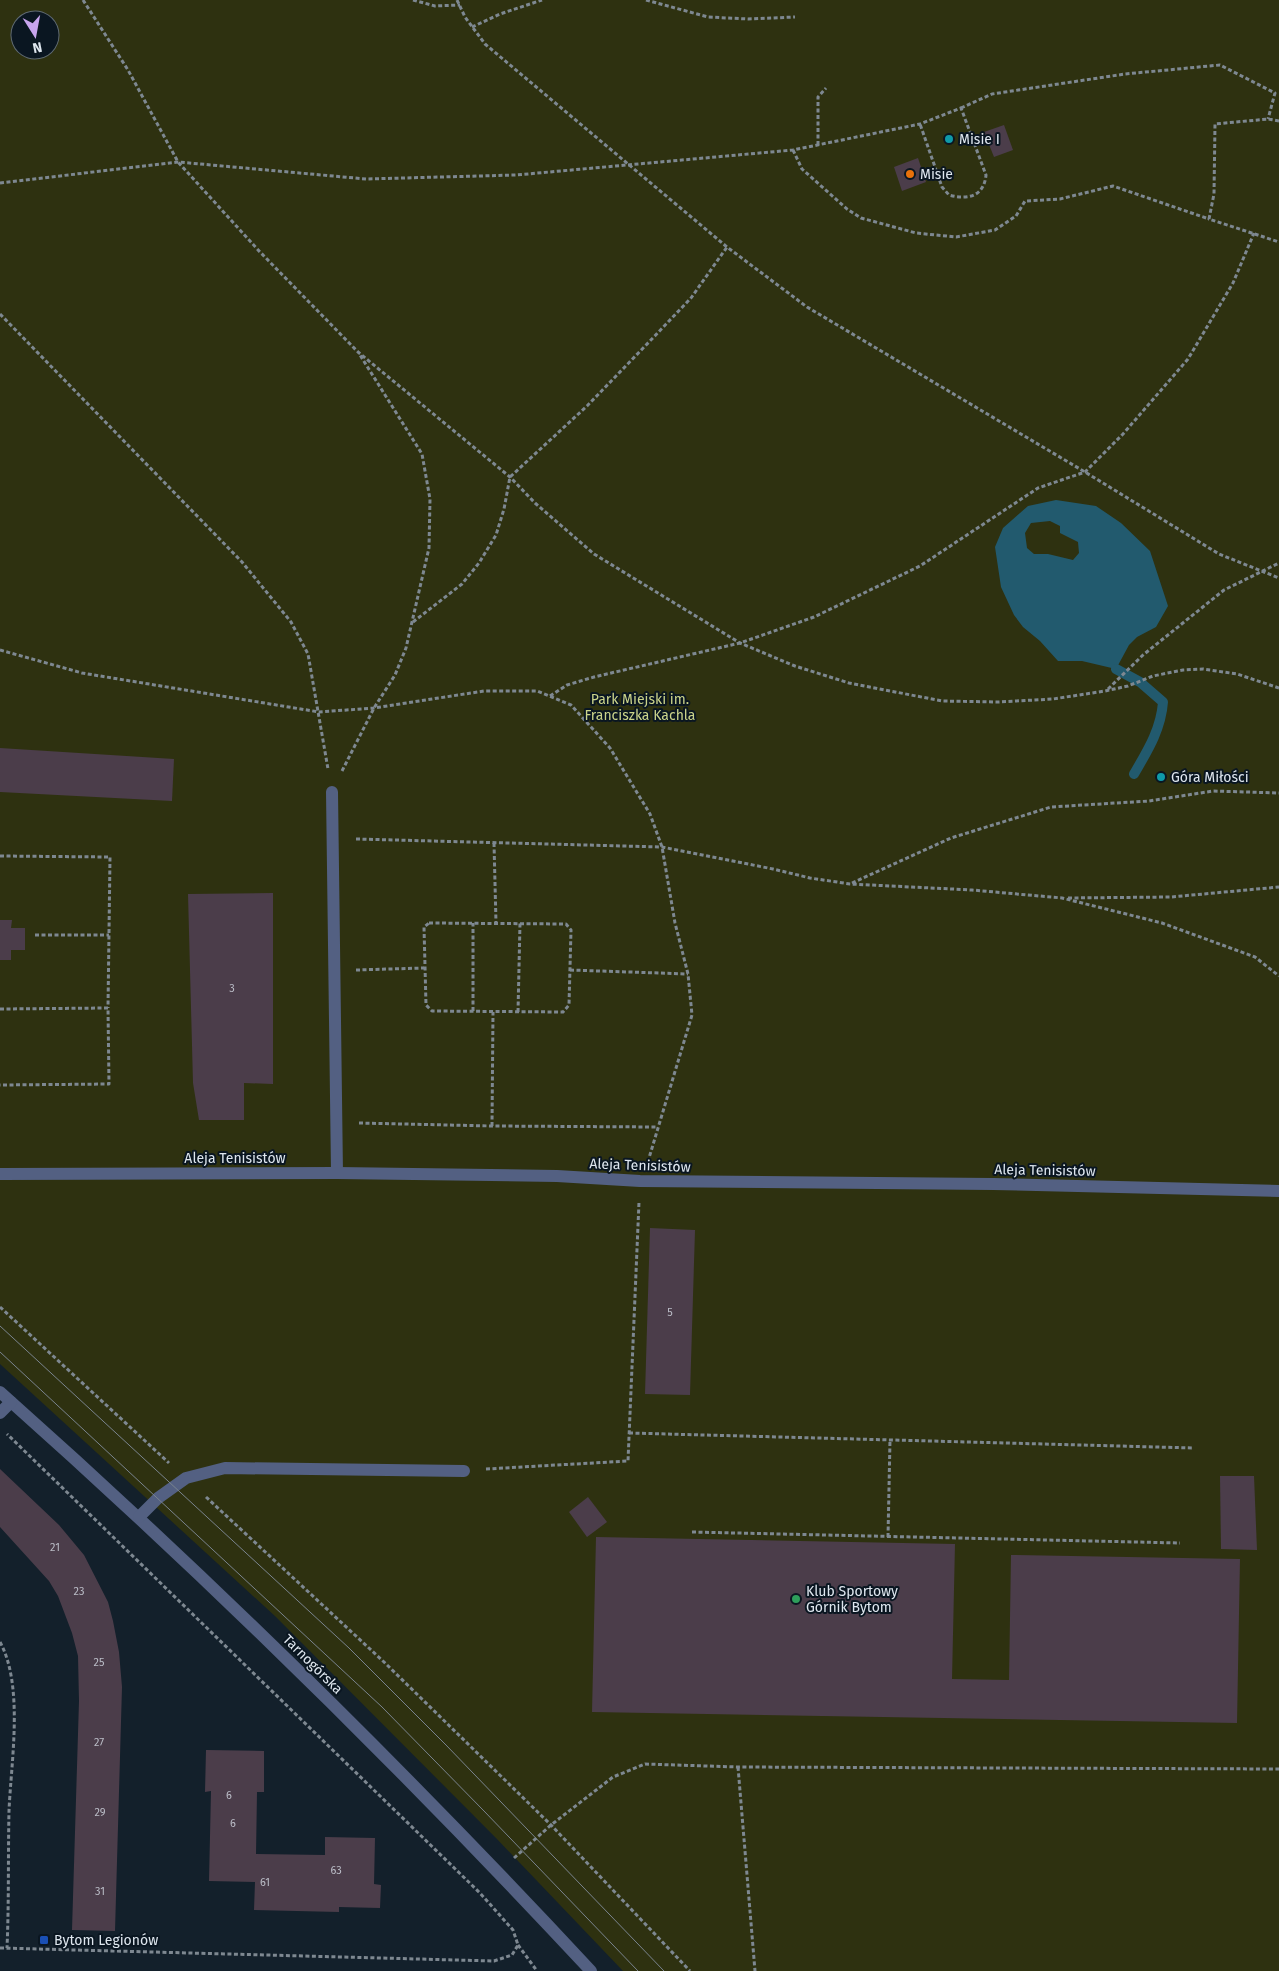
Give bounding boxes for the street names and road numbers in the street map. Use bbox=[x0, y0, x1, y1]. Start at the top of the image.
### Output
street label: Aleja Tenisistów bbox=[184, 1150, 286, 1167]
street label: Aleja Tenisistów bbox=[589, 1155, 691, 1176]
street label: Aleja Tenisistów bbox=[994, 1161, 1096, 1180]
street label: Tarnogórska bbox=[279, 1631, 346, 1698]

